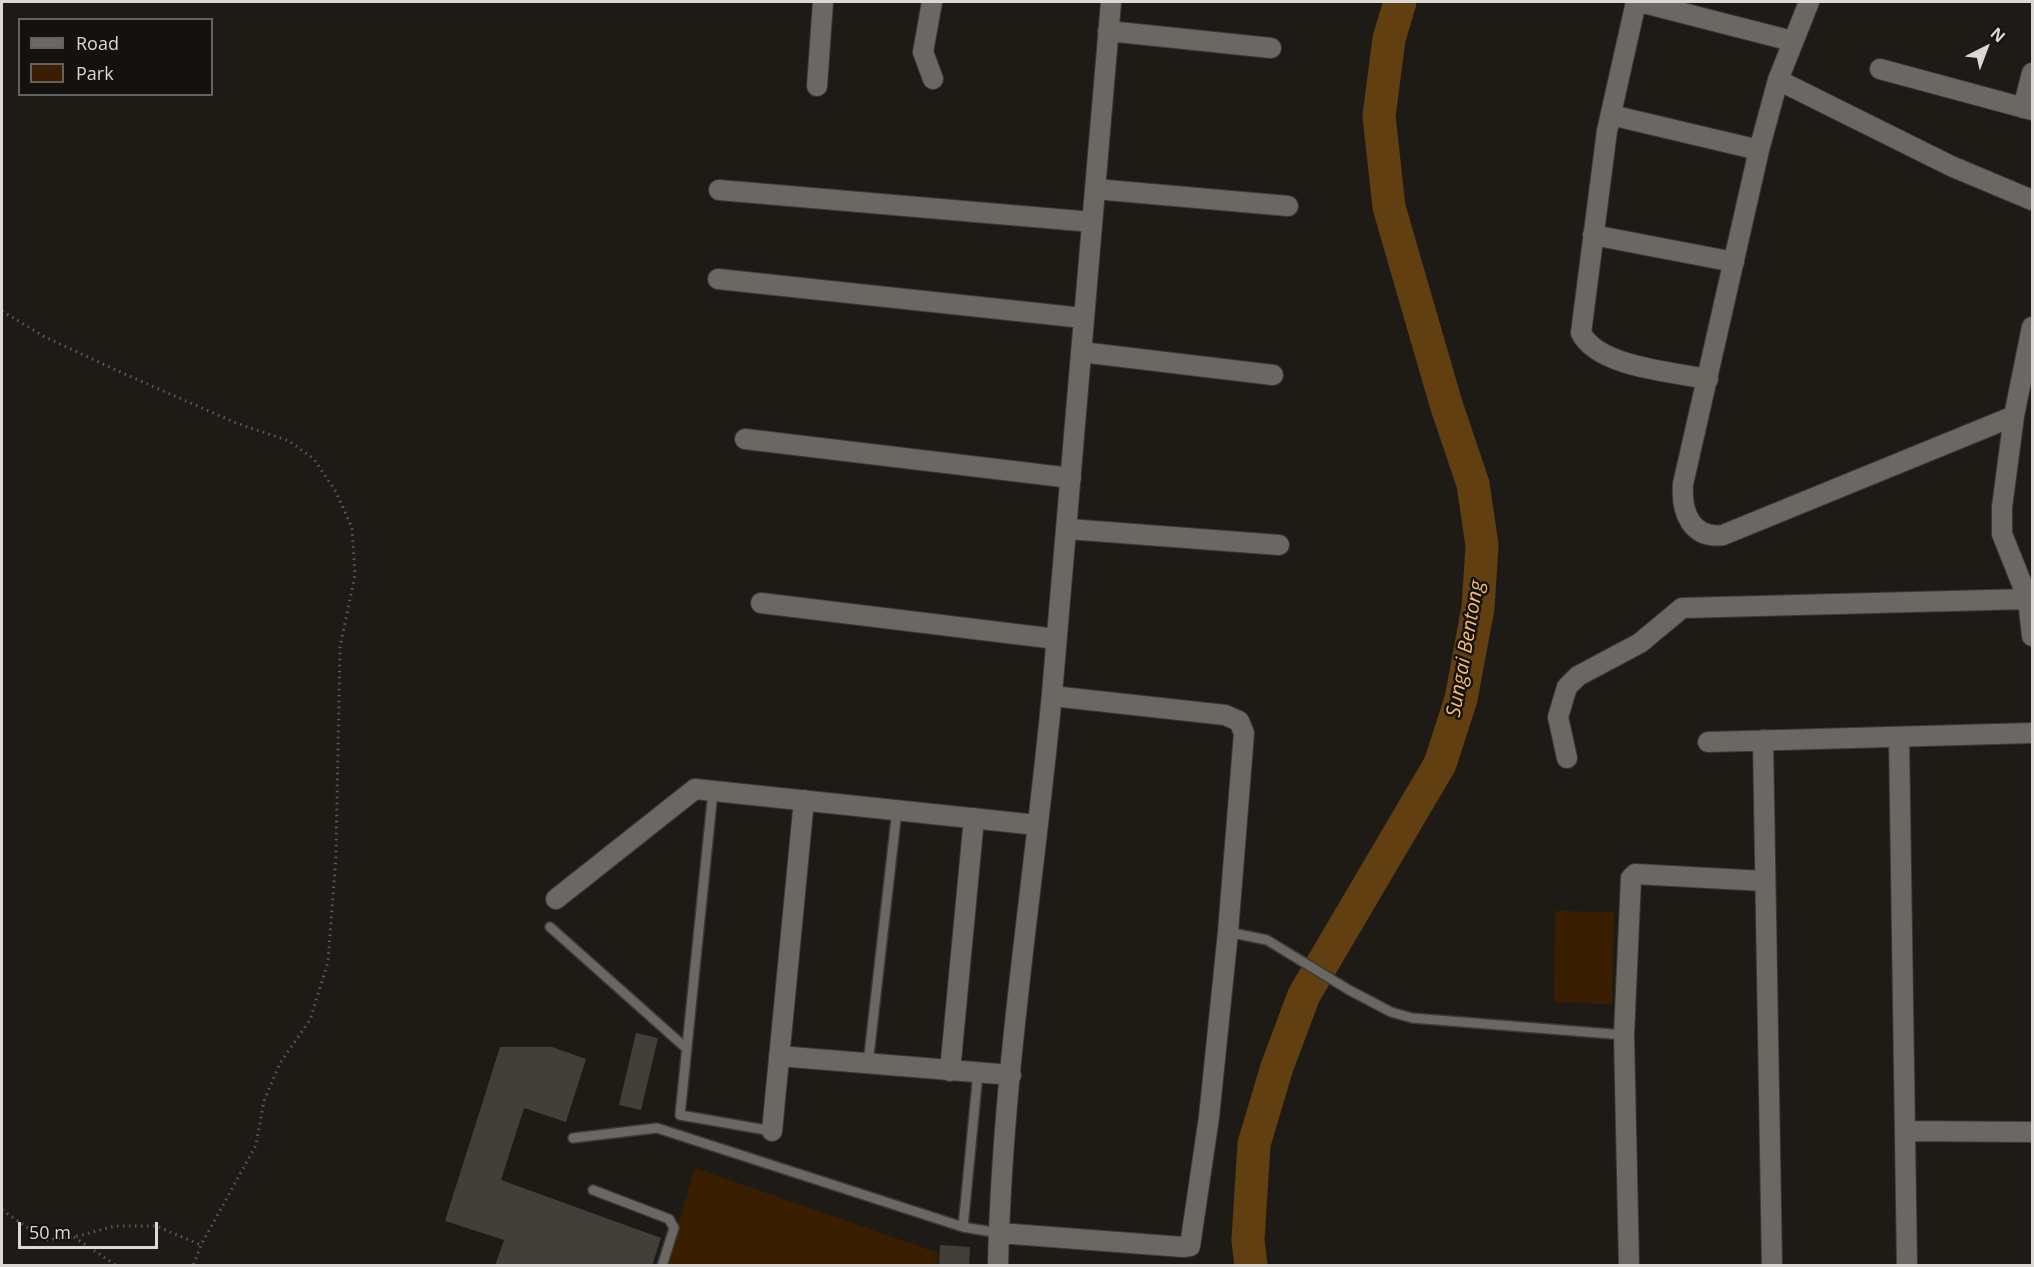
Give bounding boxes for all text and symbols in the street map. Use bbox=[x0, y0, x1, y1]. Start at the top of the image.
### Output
legend bbox=[18, 18, 213, 96]
north arrow bbox=[1956, 18, 2016, 78]
text: N bbox=[1986, 22, 2010, 47]
text: Road bbox=[76, 31, 119, 55]
text: Park bbox=[76, 61, 114, 85]
water label: Sungai Bentong bbox=[1442, 579, 1490, 719]
scale bar bbox=[21, 1210, 160, 1248]
text: 50 m bbox=[29, 1220, 71, 1244]

